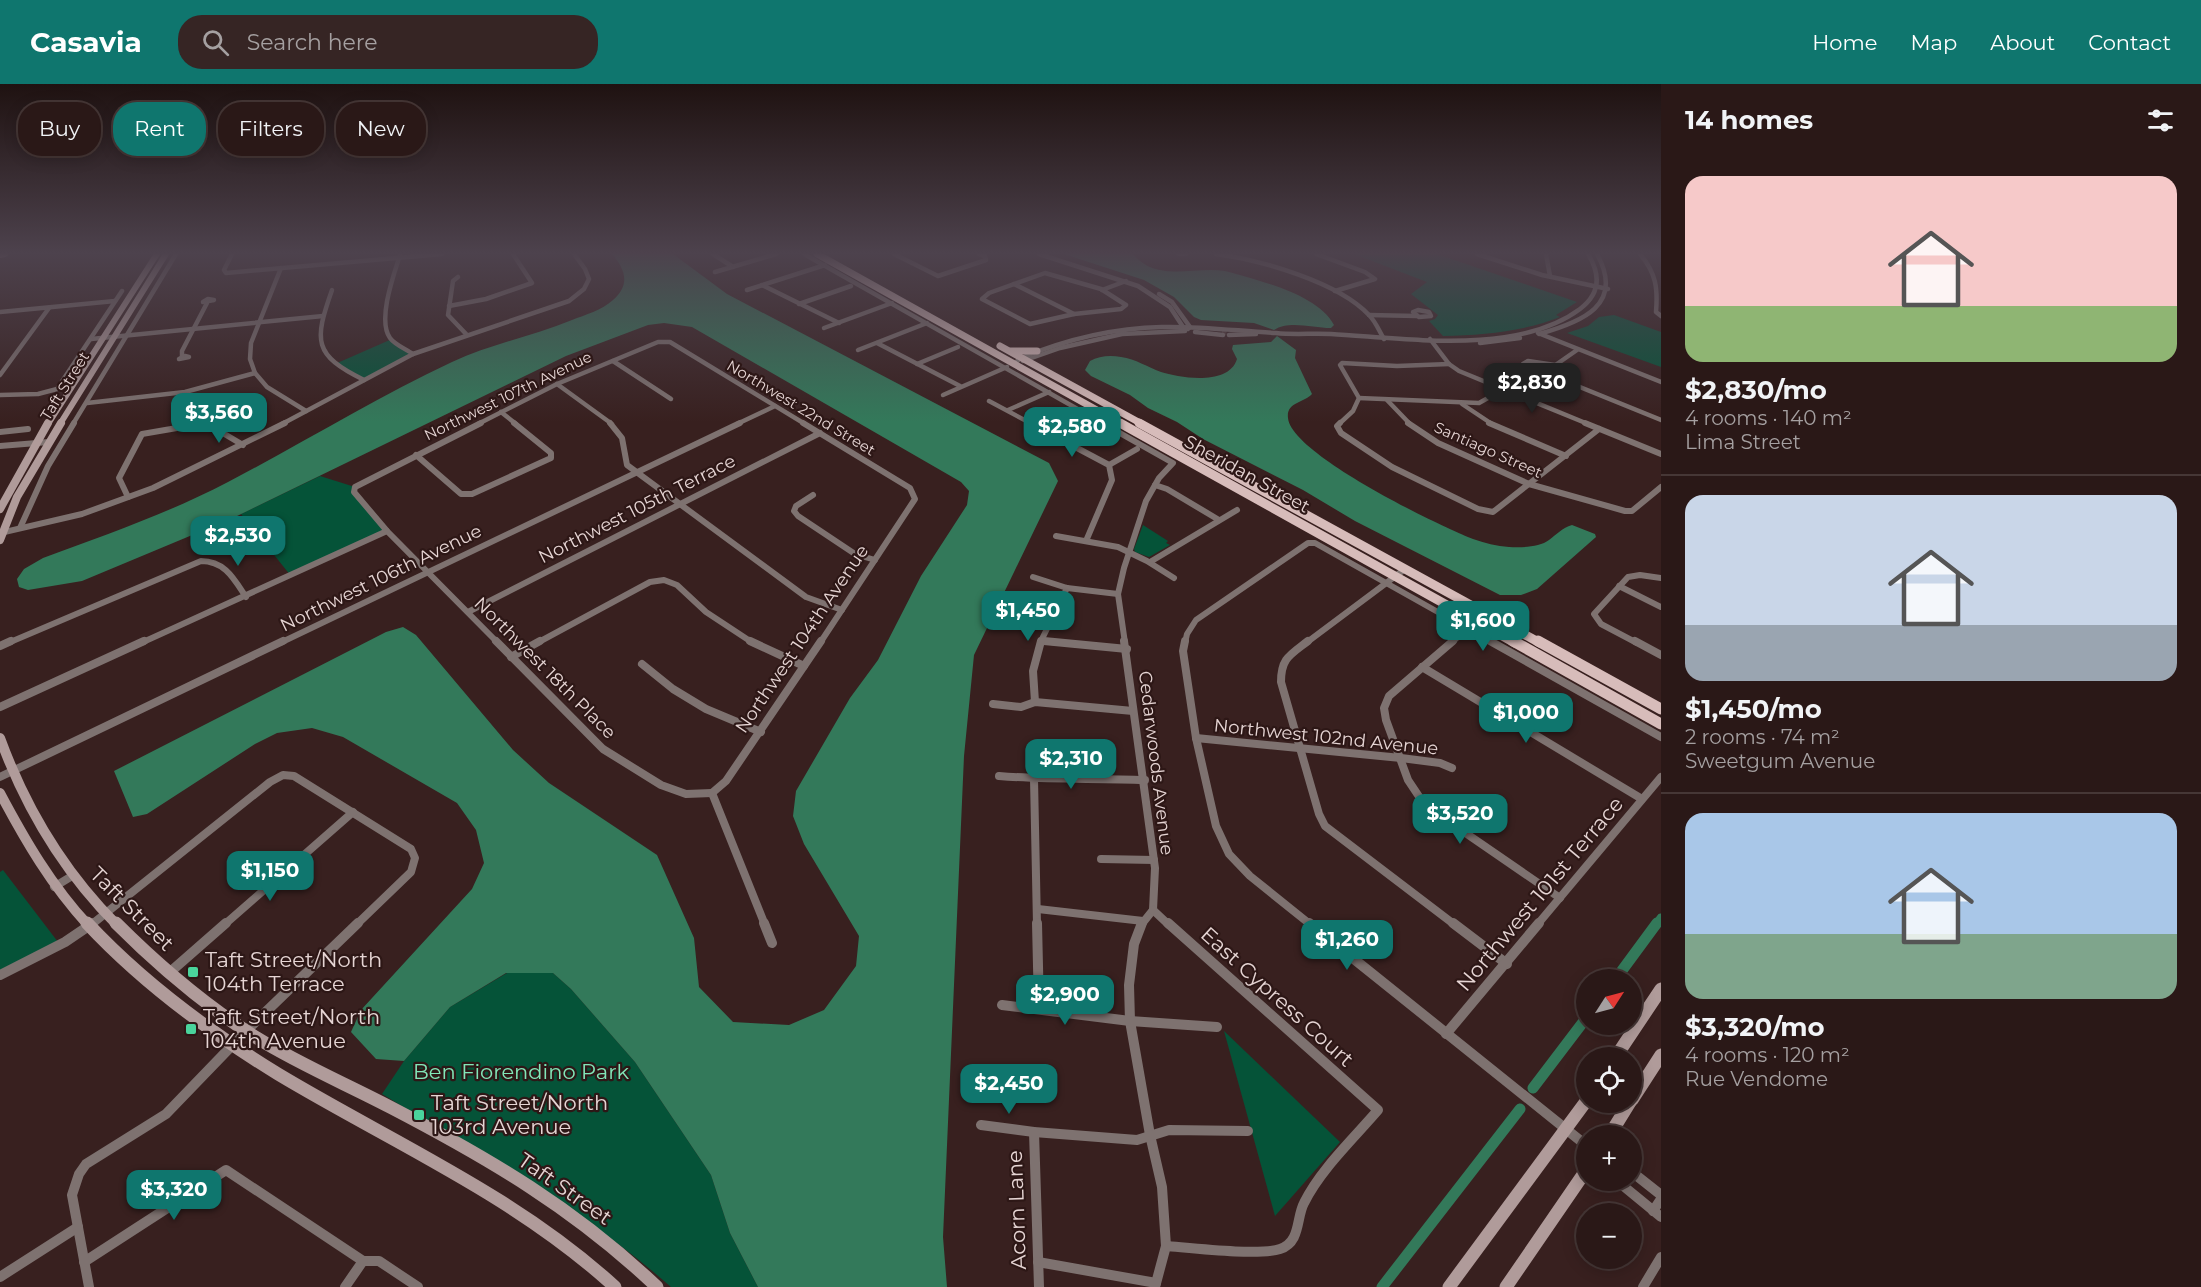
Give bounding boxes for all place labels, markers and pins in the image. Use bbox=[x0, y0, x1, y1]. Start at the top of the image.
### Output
pin: $2,830 bbox=[1483, 363, 1581, 414]
pin: $3,560 bbox=[170, 393, 268, 444]
pin: $2,580 bbox=[1023, 407, 1121, 458]
pin: $2,530 bbox=[189, 516, 287, 567]
pin: $1,450 bbox=[979, 591, 1077, 642]
pin: $1,600 bbox=[1434, 601, 1532, 652]
pin: $1,000 bbox=[1477, 693, 1575, 744]
pin: $2,310 bbox=[1022, 739, 1120, 790]
pin: $3,520 bbox=[1411, 794, 1509, 845]
pin: $1,150 bbox=[221, 851, 319, 902]
pin: $1,260 bbox=[1298, 920, 1396, 971]
place label: Taft Street/North 104th Terrace bbox=[205, 947, 382, 996]
marker: Taft Street/North 104th Terrace bbox=[186, 965, 200, 979]
pin: $2,900 bbox=[1016, 975, 1114, 1026]
place label: Taft Street/North 104th Avenue bbox=[203, 1004, 380, 1053]
marker: Taft Street/North 104th Avenue bbox=[184, 1022, 198, 1036]
pin: $2,450 bbox=[960, 1064, 1058, 1115]
place label: Taft Street/North 103rd Avenue bbox=[431, 1090, 608, 1139]
marker: Taft Street/North 103rd Avenue bbox=[412, 1108, 426, 1122]
pin: $3,320 bbox=[125, 1170, 223, 1221]

